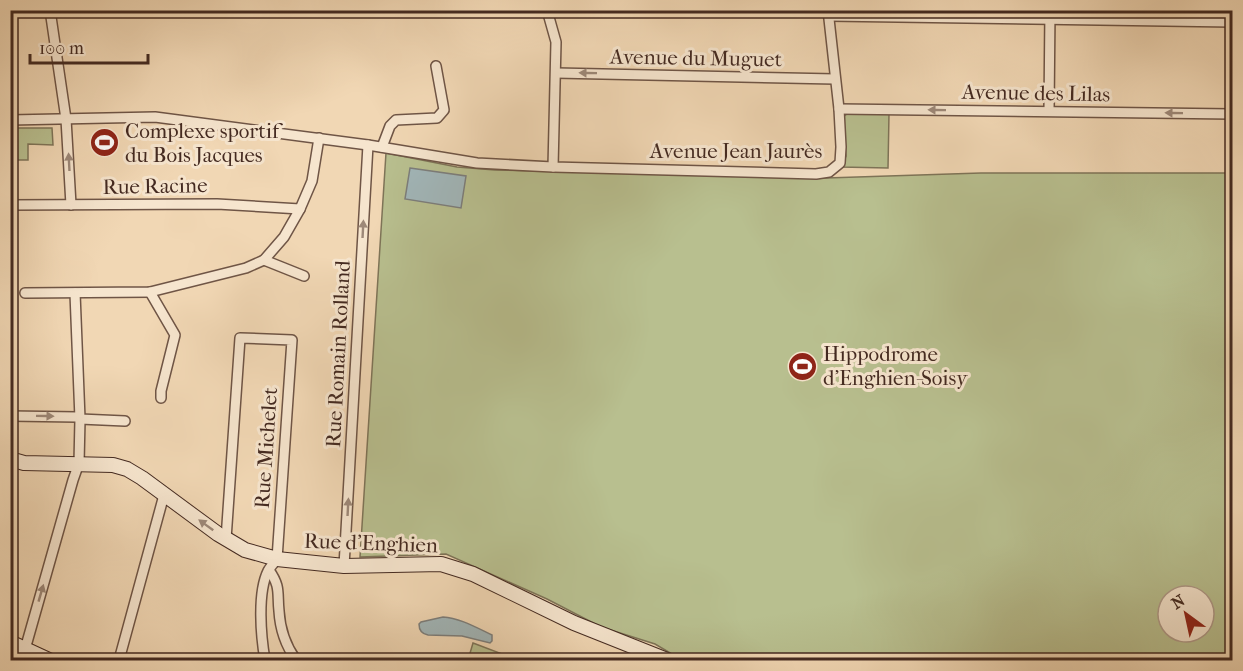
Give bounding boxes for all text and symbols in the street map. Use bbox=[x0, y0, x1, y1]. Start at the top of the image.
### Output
scale bar bbox=[30, 27, 148, 65]
text: 100 m bbox=[39, 38, 84, 59]
street label: Avenue du Muguet bbox=[609, 44, 783, 72]
one-way arrow bbox=[578, 69, 597, 78]
street label: Avenue des Lilas bbox=[961, 80, 1111, 106]
one-way arrow bbox=[928, 105, 947, 115]
one-way arrow bbox=[1165, 108, 1184, 118]
place label: Complexe sportif du Bois Jacques bbox=[125, 119, 283, 167]
sports icon: Complexe sportif du Bois Jacques bbox=[88, 127, 120, 159]
street label: Avenue Jean Jaurès bbox=[649, 139, 822, 163]
one-way arrow bbox=[64, 153, 73, 172]
street label: Rue Racine bbox=[102, 173, 208, 199]
one-way arrow bbox=[359, 219, 368, 238]
street label: Rue Romain Rolland bbox=[321, 259, 355, 448]
place label: Hippodrome d'Enghien-Soisy bbox=[823, 342, 968, 390]
sports icon: Hippodrome d'Enghien-Soisy bbox=[786, 350, 818, 382]
street label: Rue Michelet bbox=[250, 386, 282, 509]
one-way arrow bbox=[36, 412, 55, 421]
one-way arrow bbox=[343, 498, 352, 517]
one-way arrow bbox=[198, 519, 214, 531]
street label: Rue d'Enghien bbox=[304, 529, 438, 557]
one-way arrow bbox=[37, 584, 46, 602]
north arrow bbox=[1156, 584, 1216, 644]
text: N bbox=[1168, 590, 1189, 613]

